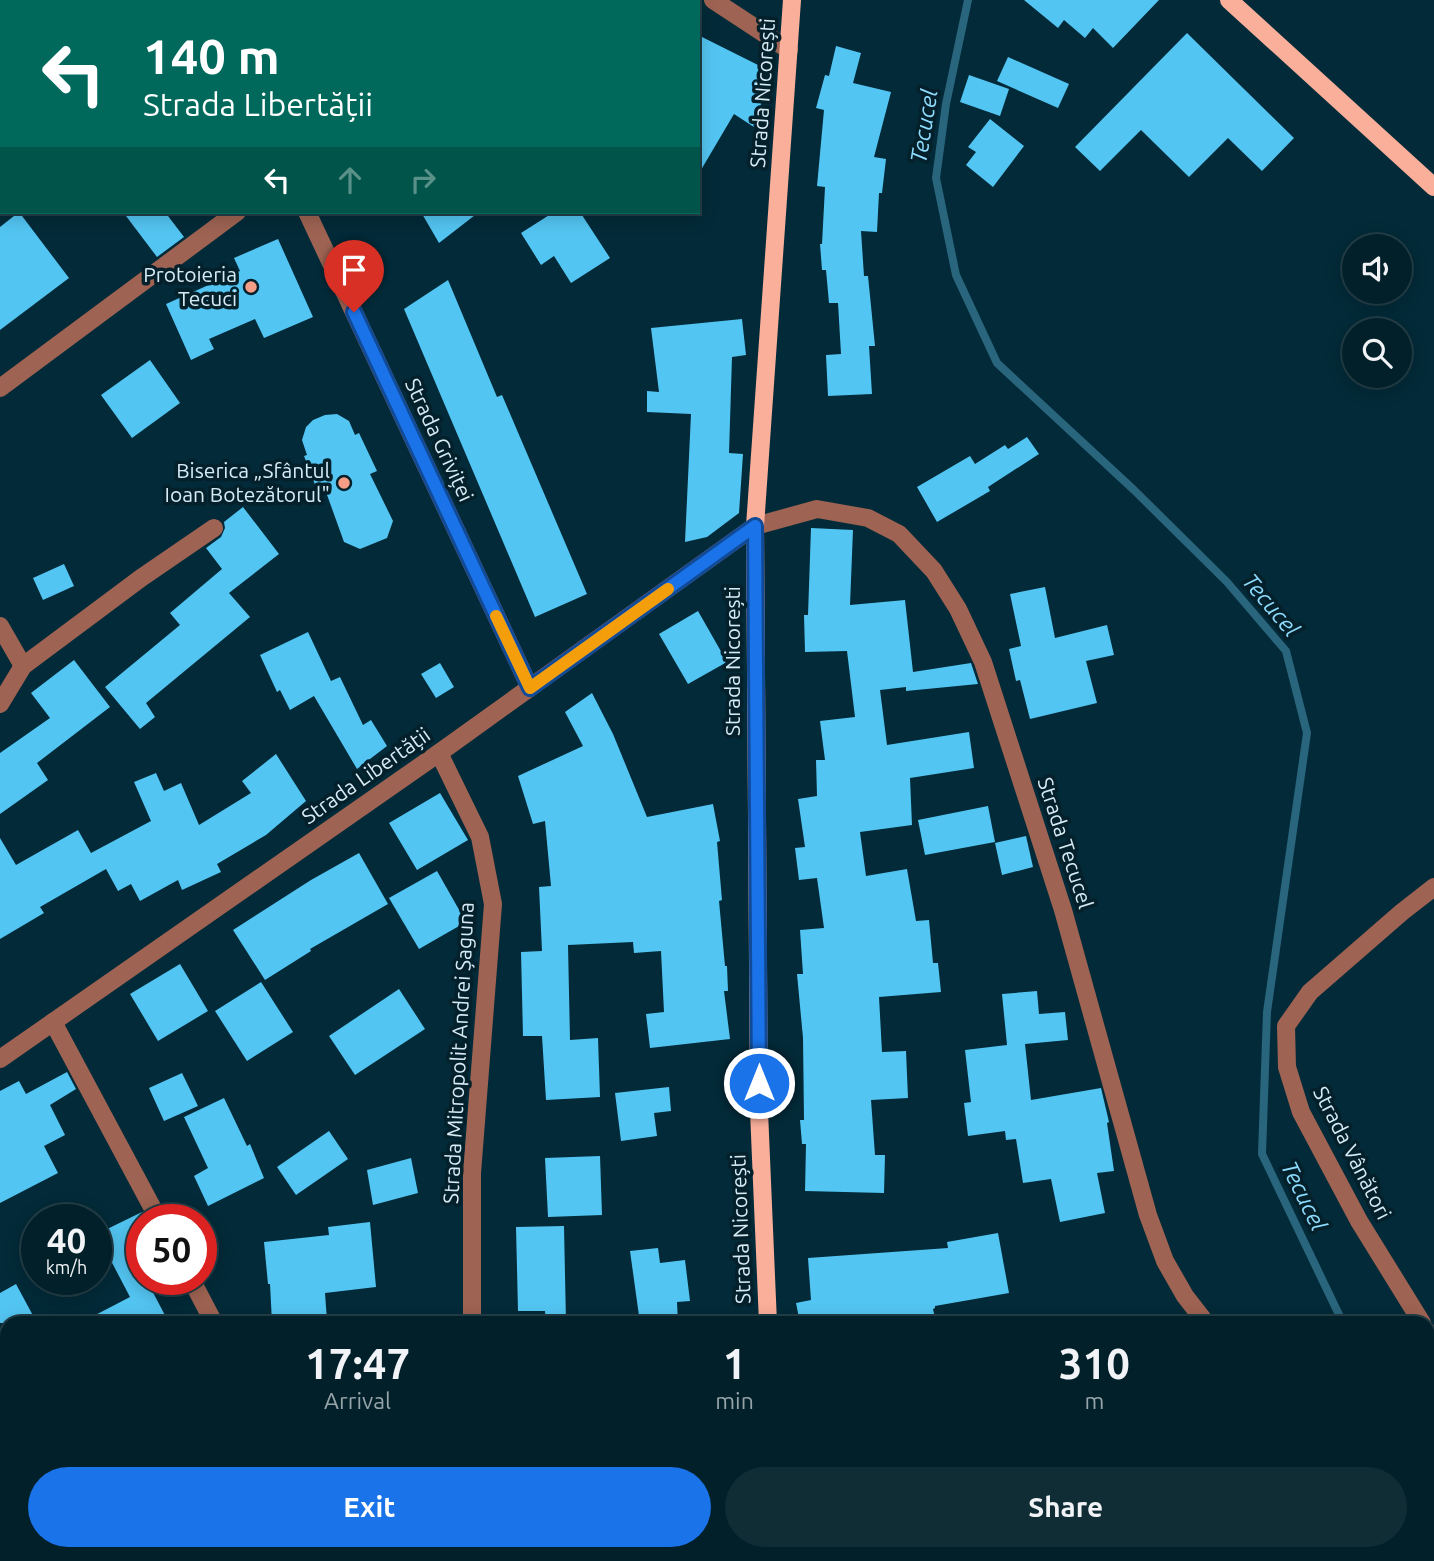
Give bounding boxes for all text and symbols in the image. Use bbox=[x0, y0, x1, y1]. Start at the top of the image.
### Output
street label: Strada Nicorești bbox=[745, 17, 779, 169]
icon: left bbox=[28, 28, 119, 119]
text: 140 m bbox=[143, 28, 280, 83]
text: Strada Libertății bbox=[143, 86, 373, 122]
water label: Tecucel bbox=[905, 87, 942, 165]
icon: left bbox=[258, 161, 296, 199]
icon: ahead bbox=[331, 161, 369, 199]
icon: right bbox=[404, 161, 442, 199]
map controls bbox=[1342, 234, 1412, 388]
button: sound bbox=[1342, 234, 1412, 304]
pin bbox=[324, 240, 384, 312]
icon: arrive bbox=[335, 251, 373, 289]
place label: Protoieria Tecuci bbox=[143, 262, 237, 310]
marker: Protoieria Tecuci bbox=[243, 279, 259, 295]
button: search bbox=[1342, 318, 1412, 388]
street label: Strada Griviței bbox=[401, 374, 479, 505]
place label: Biserica „Sfântul Ioan Botezătorul" bbox=[165, 458, 330, 506]
marker: Biserica „Sfântul Ioan Botezătorul" bbox=[336, 475, 352, 491]
water label: Tecucel bbox=[1238, 568, 1305, 642]
street label: Strada Nicorești bbox=[720, 586, 744, 736]
street label: Strada Libertății bbox=[297, 722, 434, 828]
street label: Strada Tecucel bbox=[1033, 774, 1098, 911]
street label: Strada Mitropolit Andrei Șaguna bbox=[438, 902, 478, 1204]
position arrow bbox=[722, 1046, 796, 1120]
street label: Strada Vânători bbox=[1309, 1082, 1397, 1223]
street label: Strada Nicorești bbox=[725, 1154, 755, 1304]
water label: Tecucel bbox=[1277, 1157, 1332, 1235]
speed limit sign: 50 bbox=[126, 1204, 217, 1295]
text: 40 bbox=[47, 1220, 86, 1260]
text: km/h bbox=[46, 1257, 87, 1277]
text: 17:47 bbox=[305, 1340, 410, 1387]
text: 1 bbox=[723, 1340, 746, 1387]
text: 310 bbox=[1059, 1340, 1130, 1387]
text: Arrival bbox=[324, 1388, 391, 1413]
text: min bbox=[715, 1388, 754, 1413]
text: m bbox=[1084, 1388, 1104, 1413]
button: Exit bbox=[28, 1467, 711, 1547]
button: Share bbox=[725, 1467, 1407, 1547]

